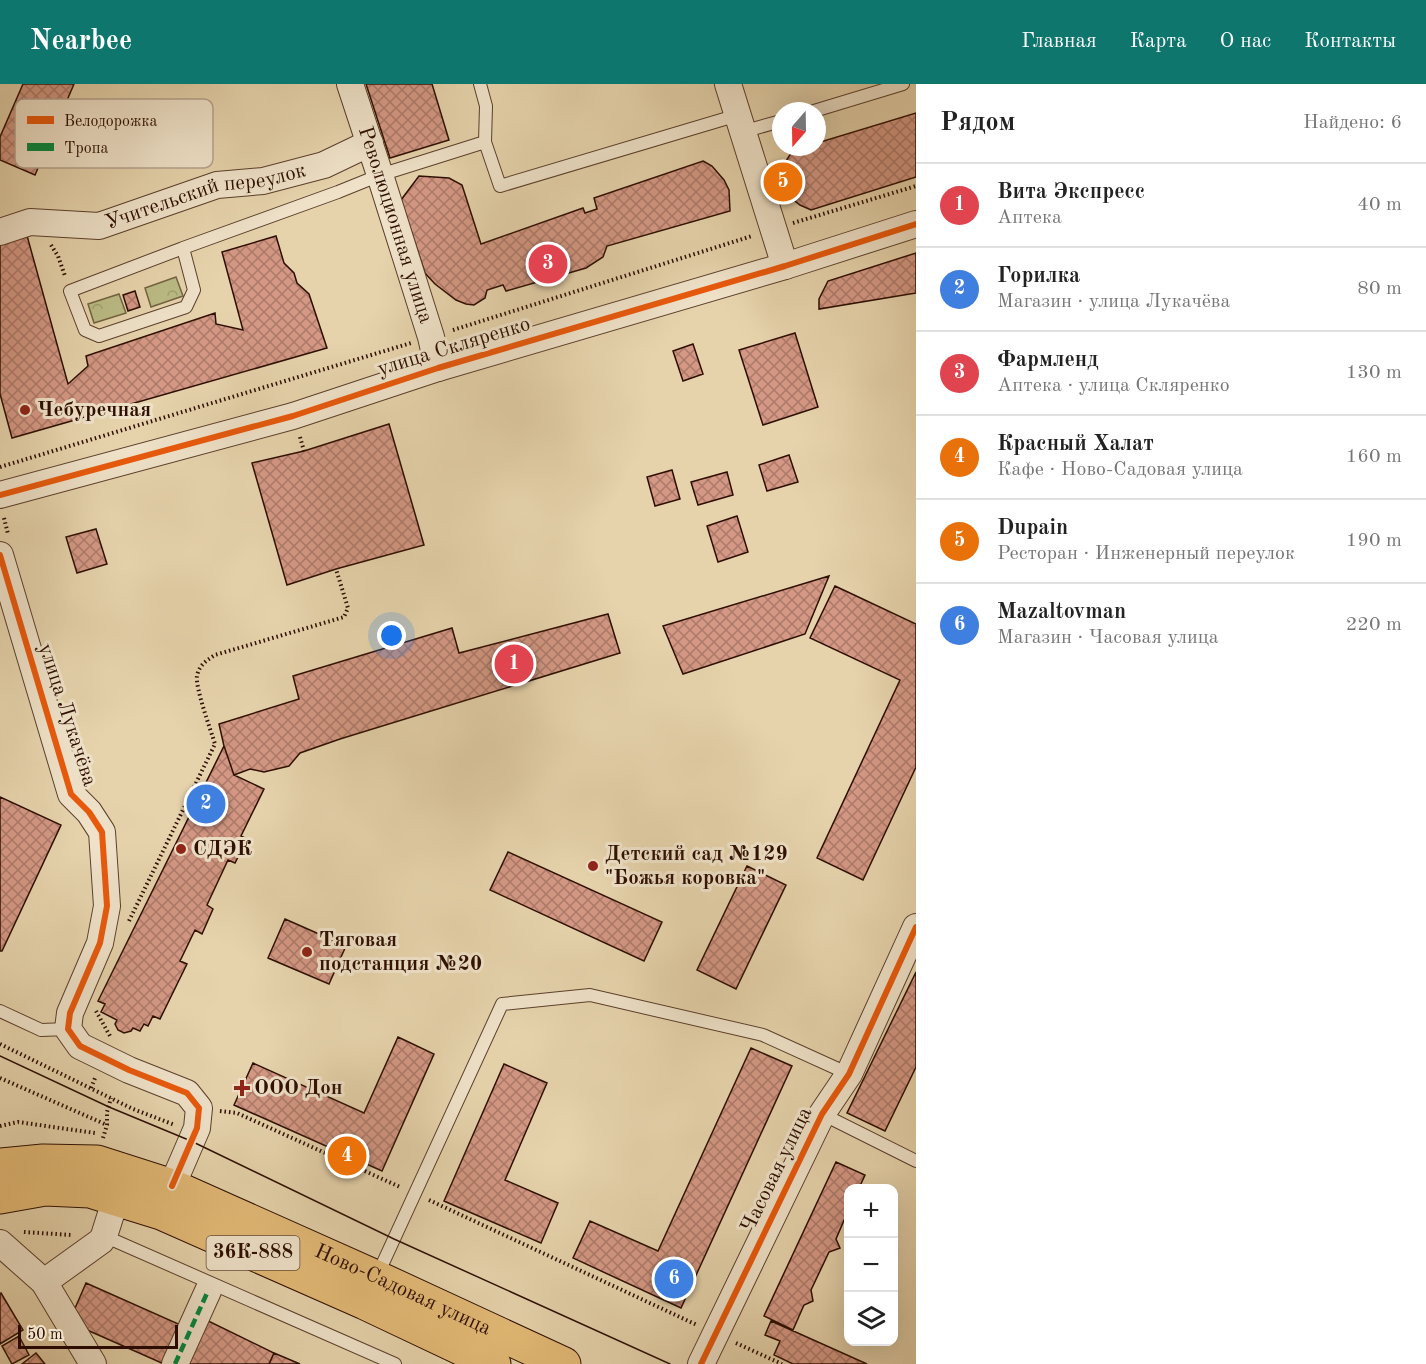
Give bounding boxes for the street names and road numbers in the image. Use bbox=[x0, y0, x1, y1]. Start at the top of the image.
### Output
street label: Революционная улица bbox=[354, 124, 436, 326]
street label: Учительский переулок bbox=[103, 160, 309, 233]
street label: улица Скляренко bbox=[375, 314, 533, 380]
street label: улица Лукачёва bbox=[34, 641, 100, 789]
street label: Часовая улица bbox=[738, 1104, 816, 1236]
road number: 36К-888 bbox=[206, 1236, 300, 1270]
street label: Ново-Садовая улица bbox=[311, 1240, 494, 1339]

